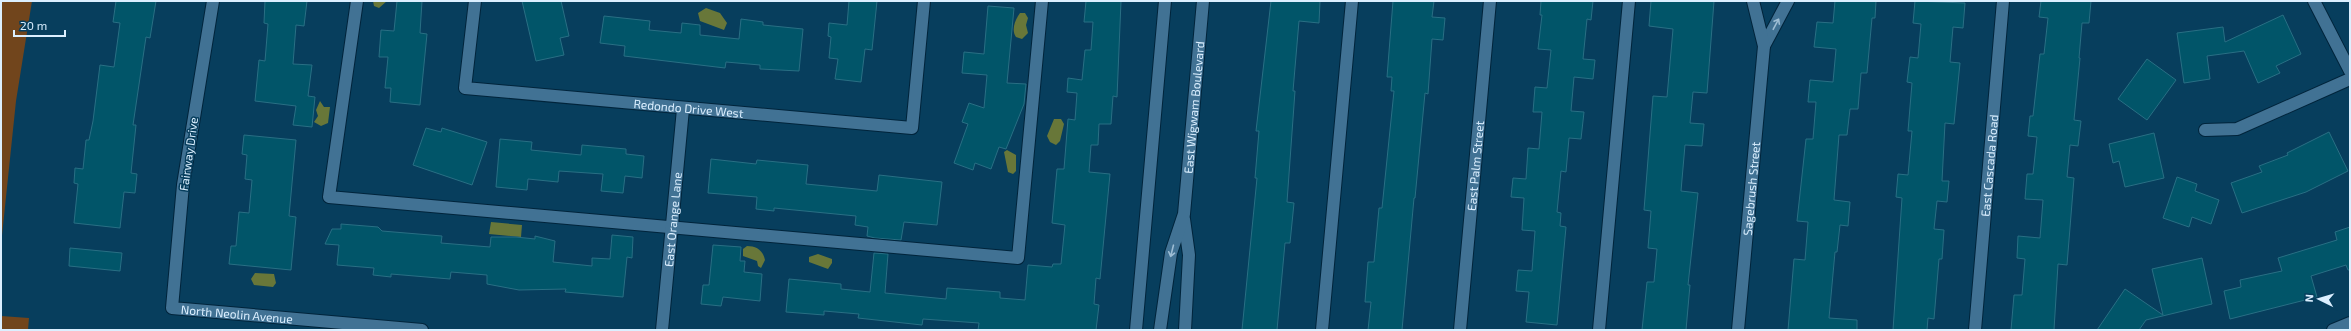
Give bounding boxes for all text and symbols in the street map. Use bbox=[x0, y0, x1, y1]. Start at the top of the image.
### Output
scale bar bbox=[14, 12, 65, 38]
text: 20 m bbox=[20, 18, 47, 32]
one-way arrow bbox=[1772, 18, 1780, 30]
street label: East Wigwam Boulevard bbox=[1181, 41, 1206, 174]
street label: Redondo Drive West bbox=[633, 96, 744, 120]
street label: East Cascada Road bbox=[1978, 114, 2000, 217]
street label: Fairway Drive bbox=[176, 116, 200, 192]
street label: East Palm Street bbox=[1464, 120, 1486, 211]
street label: Sagebrush Street bbox=[1740, 141, 1762, 236]
street label: East Orange Lane bbox=[661, 171, 684, 268]
one-way arrow bbox=[1168, 244, 1176, 257]
north arrow bbox=[2299, 279, 2339, 319]
text: N bbox=[2302, 294, 2315, 303]
street label: North Neolin Avenue bbox=[180, 302, 293, 326]

